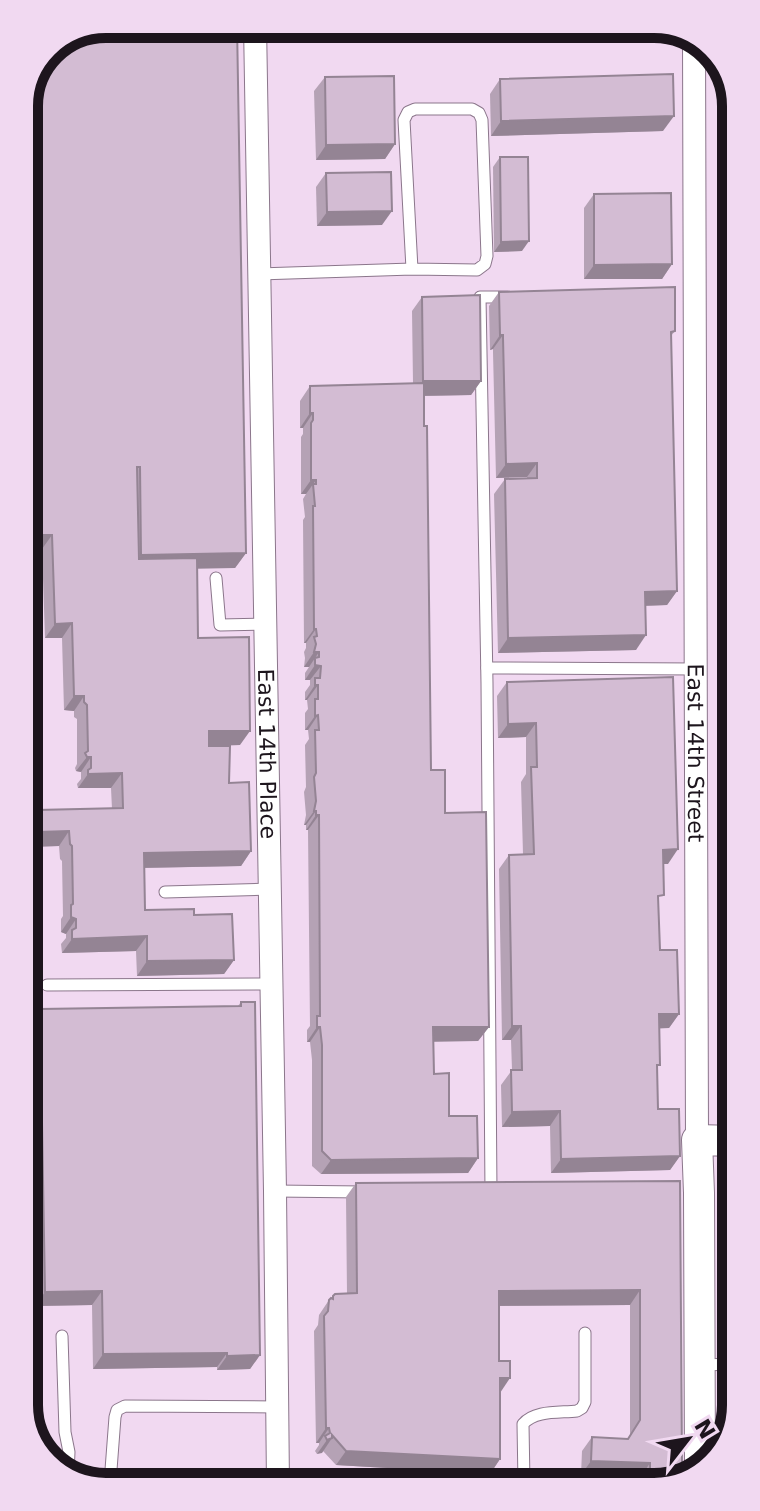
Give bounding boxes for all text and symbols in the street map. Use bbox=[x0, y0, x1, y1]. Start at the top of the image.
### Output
street label: East 14th Street bbox=[683, 663, 708, 843]
street label: East 14th Place bbox=[253, 668, 281, 839]
north arrow bbox=[648, 1399, 728, 1479]
text: N bbox=[689, 1415, 720, 1443]

